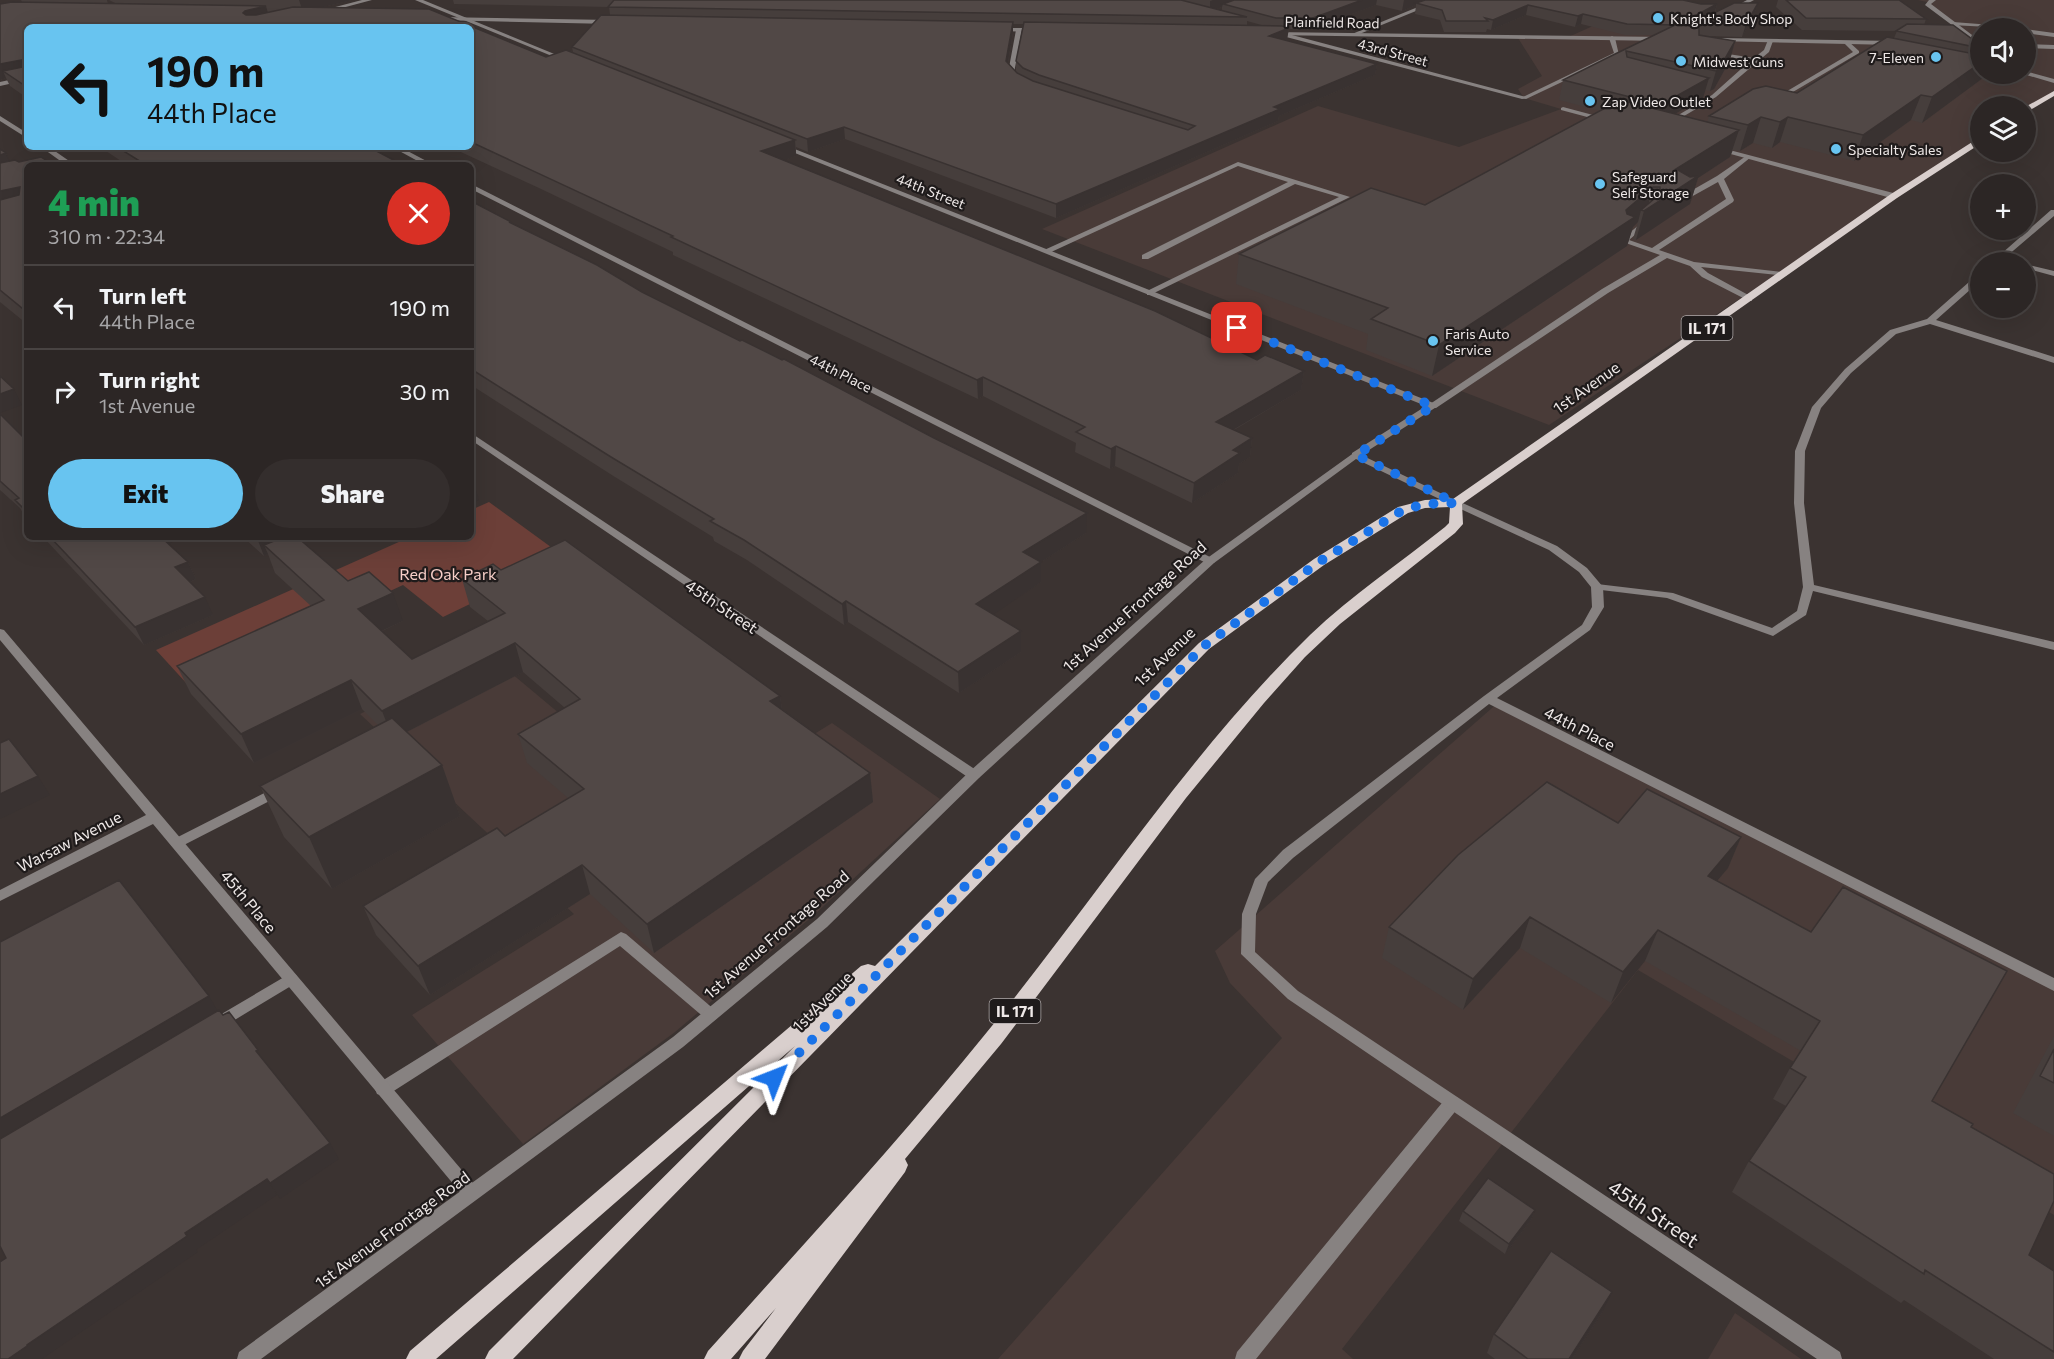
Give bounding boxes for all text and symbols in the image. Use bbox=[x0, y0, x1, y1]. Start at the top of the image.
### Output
place label: Knight's Body Shop bbox=[1670, 10, 1793, 27]
marker: Knight's Body Shop bbox=[1651, 11, 1665, 25]
street label: Plainfield Road bbox=[1284, 13, 1380, 31]
map controls bbox=[1970, 18, 2036, 318]
button: sound bbox=[1970, 18, 2036, 84]
street label: 43rd Street bbox=[1356, 34, 1430, 70]
text: 190 m bbox=[147, 44, 265, 96]
icon: left bbox=[48, 48, 126, 126]
place label: 7-Eleven bbox=[1869, 49, 1924, 66]
marker: 7-Eleven bbox=[1929, 50, 1943, 64]
place label: Midwest Guns bbox=[1693, 53, 1784, 70]
marker: Midwest Guns bbox=[1674, 54, 1688, 68]
place label: Zap Video Outlet bbox=[1602, 93, 1711, 110]
marker: Zap Video Outlet bbox=[1583, 94, 1597, 108]
text: 44th Place bbox=[147, 96, 277, 129]
button: layers bbox=[1970, 96, 2036, 162]
place label: Specialty Sales bbox=[1848, 141, 1942, 158]
marker: Specialty Sales bbox=[1829, 142, 1843, 156]
place label: Safeguard Self Storage bbox=[1612, 168, 1689, 201]
street label: 44th Street bbox=[894, 169, 968, 213]
button: + bbox=[1970, 174, 2036, 240]
marker: Safeguard Self Storage bbox=[1593, 177, 1607, 191]
text: 4 min bbox=[48, 179, 140, 223]
button: close bbox=[387, 182, 450, 245]
text: 310 m · 22:34 bbox=[48, 224, 165, 248]
button: − bbox=[1970, 252, 2036, 318]
text: Turn left bbox=[99, 282, 186, 309]
icon: left bbox=[48, 291, 81, 324]
text: 190 m bbox=[389, 294, 450, 321]
pin bbox=[1211, 302, 1262, 353]
text: 44th Place bbox=[99, 309, 195, 333]
icon: arrive bbox=[1220, 311, 1253, 344]
road number: IL 171 bbox=[1682, 316, 1732, 340]
place label: Faris Auto Service bbox=[1445, 325, 1510, 358]
marker: Faris Auto Service bbox=[1426, 334, 1440, 348]
street label: 44th Place bbox=[807, 350, 875, 396]
street label: 1st Avenue bbox=[1549, 357, 1623, 417]
text: Turn right bbox=[99, 366, 200, 393]
icon: right bbox=[48, 375, 81, 408]
text: 30 m bbox=[400, 378, 450, 405]
text: 1st Avenue bbox=[99, 393, 195, 417]
button: Exit bbox=[48, 459, 243, 528]
button: Share bbox=[255, 459, 450, 528]
street label: 1st Avenue Frontage Road bbox=[1058, 537, 1210, 675]
park label: Red Oak Park bbox=[399, 564, 497, 583]
street label: 45th Street bbox=[682, 575, 762, 637]
street label: 1st Avenue bbox=[1130, 622, 1198, 690]
street label: 44th Place bbox=[1541, 702, 1619, 754]
street label: Warsaw Avenue bbox=[14, 807, 124, 875]
street label: 45th Place bbox=[217, 866, 281, 936]
street label: 1st Avenue Frontage Road bbox=[699, 866, 853, 1002]
street label: 1st Avenue bbox=[788, 967, 856, 1035]
road number: IL 171 bbox=[990, 999, 1040, 1023]
position arrow bbox=[742, 1046, 806, 1110]
street label: 1st Avenue Frontage Road bbox=[311, 1167, 473, 1291]
street label: 45th Street bbox=[1604, 1174, 1704, 1252]

